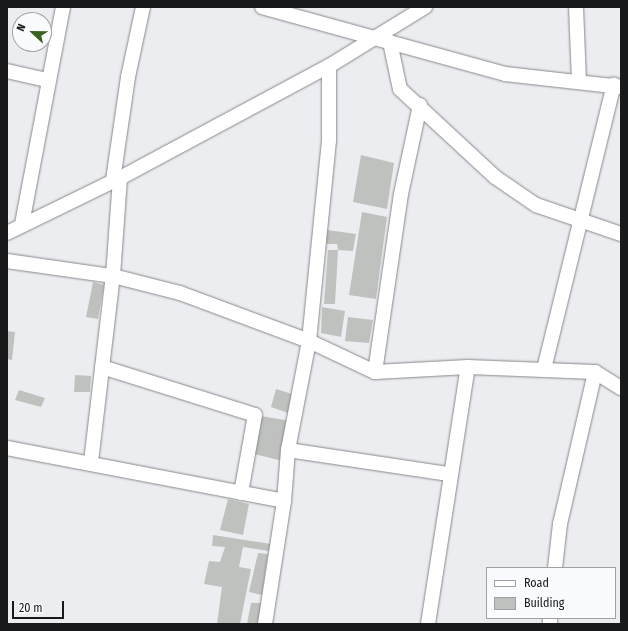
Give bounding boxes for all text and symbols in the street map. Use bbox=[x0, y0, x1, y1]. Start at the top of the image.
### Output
north arrow bbox=[12, 12, 52, 52]
text: N bbox=[14, 22, 29, 33]
legend bbox=[486, 567, 616, 619]
text: Road bbox=[524, 576, 549, 590]
scale bar bbox=[14, 593, 66, 619]
text: Building bbox=[524, 596, 564, 610]
text: 20 m bbox=[19, 601, 43, 615]

